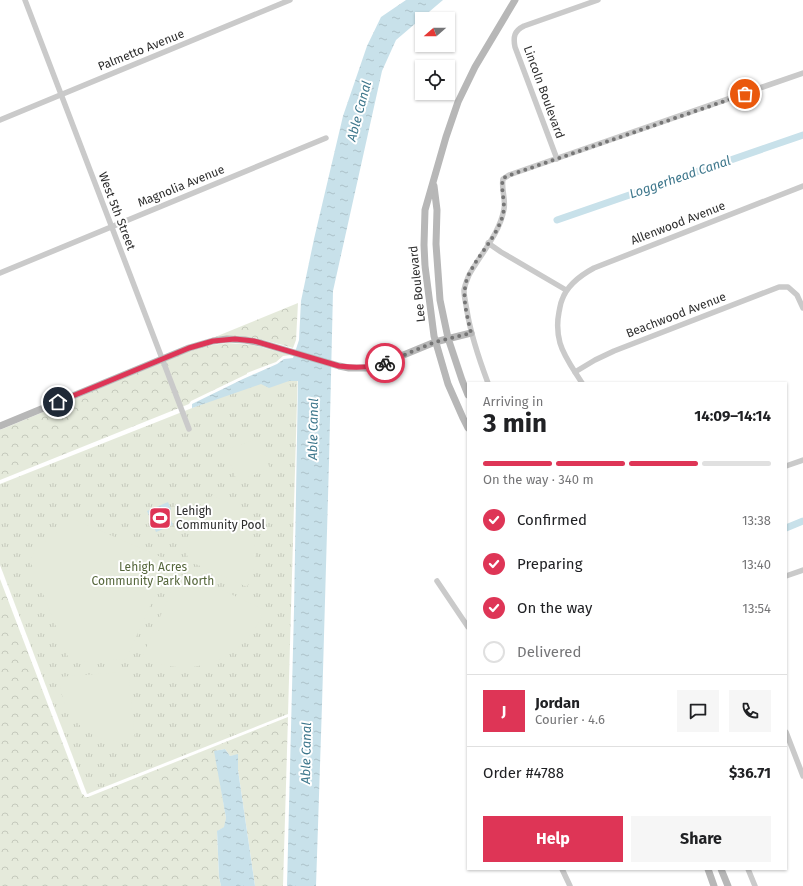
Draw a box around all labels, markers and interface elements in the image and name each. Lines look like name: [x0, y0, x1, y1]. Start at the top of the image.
north arrow: [415, 12, 455, 52]
map controls: [415, 12, 455, 100]
street label: Palmetto Avenue: [96, 26, 186, 74]
street label: Lincoln Boulevard: [521, 44, 567, 140]
button: locate: [415, 60, 455, 100]
pin: [728, 77, 762, 111]
water label: Able Canal: [344, 79, 374, 144]
icon: bag: [734, 83, 756, 105]
water label: Loggerhead Canal: [627, 153, 733, 201]
street label: Magnolia Avenue: [136, 162, 226, 210]
street label: West 5th Street: [96, 170, 139, 253]
street label: Allenwood Avenue: [629, 199, 727, 247]
street label: Lee Boulevard: [406, 245, 428, 323]
street label: Beachwood Avenue: [624, 290, 728, 340]
courier: [365, 343, 405, 383]
icon: bike: [374, 352, 396, 374]
pin: [41, 385, 75, 419]
icon: home: [47, 391, 69, 413]
text: Arriving in: [483, 394, 543, 409]
water label: Able Canal: [305, 398, 321, 461]
text: 14:09–14:14: [694, 407, 771, 425]
text: 3 min: [483, 408, 547, 439]
text: On the way · 340 m: [483, 472, 594, 487]
place label: Lehigh Community Pool: [176, 504, 265, 532]
sports icon: Lehigh Community Pool: [147, 505, 173, 531]
icon: check: [483, 509, 505, 531]
text: Confirmed: [517, 511, 587, 529]
text: 13:38: [742, 513, 771, 528]
icon: check: [483, 553, 505, 575]
text: Preparing: [517, 555, 582, 573]
text: 13:40: [742, 557, 771, 572]
park label: Lehigh Acres Community Park North: [92, 560, 214, 588]
icon: check: [483, 597, 505, 619]
text: On the way: [517, 599, 592, 617]
text: 13:54: [742, 601, 771, 616]
text: Delivered: [517, 643, 581, 661]
button: chat: [677, 690, 719, 732]
button: phone: [729, 690, 771, 732]
text: Jordan: [535, 694, 580, 712]
text: J: [502, 702, 506, 720]
text: Courier · 4.6: [535, 712, 605, 727]
water label: Able Canal: [298, 722, 314, 785]
text: Order #4788: [483, 764, 564, 782]
text: $36.71: [729, 764, 771, 782]
button: Help: [483, 816, 623, 862]
button: Share: [631, 816, 771, 862]

